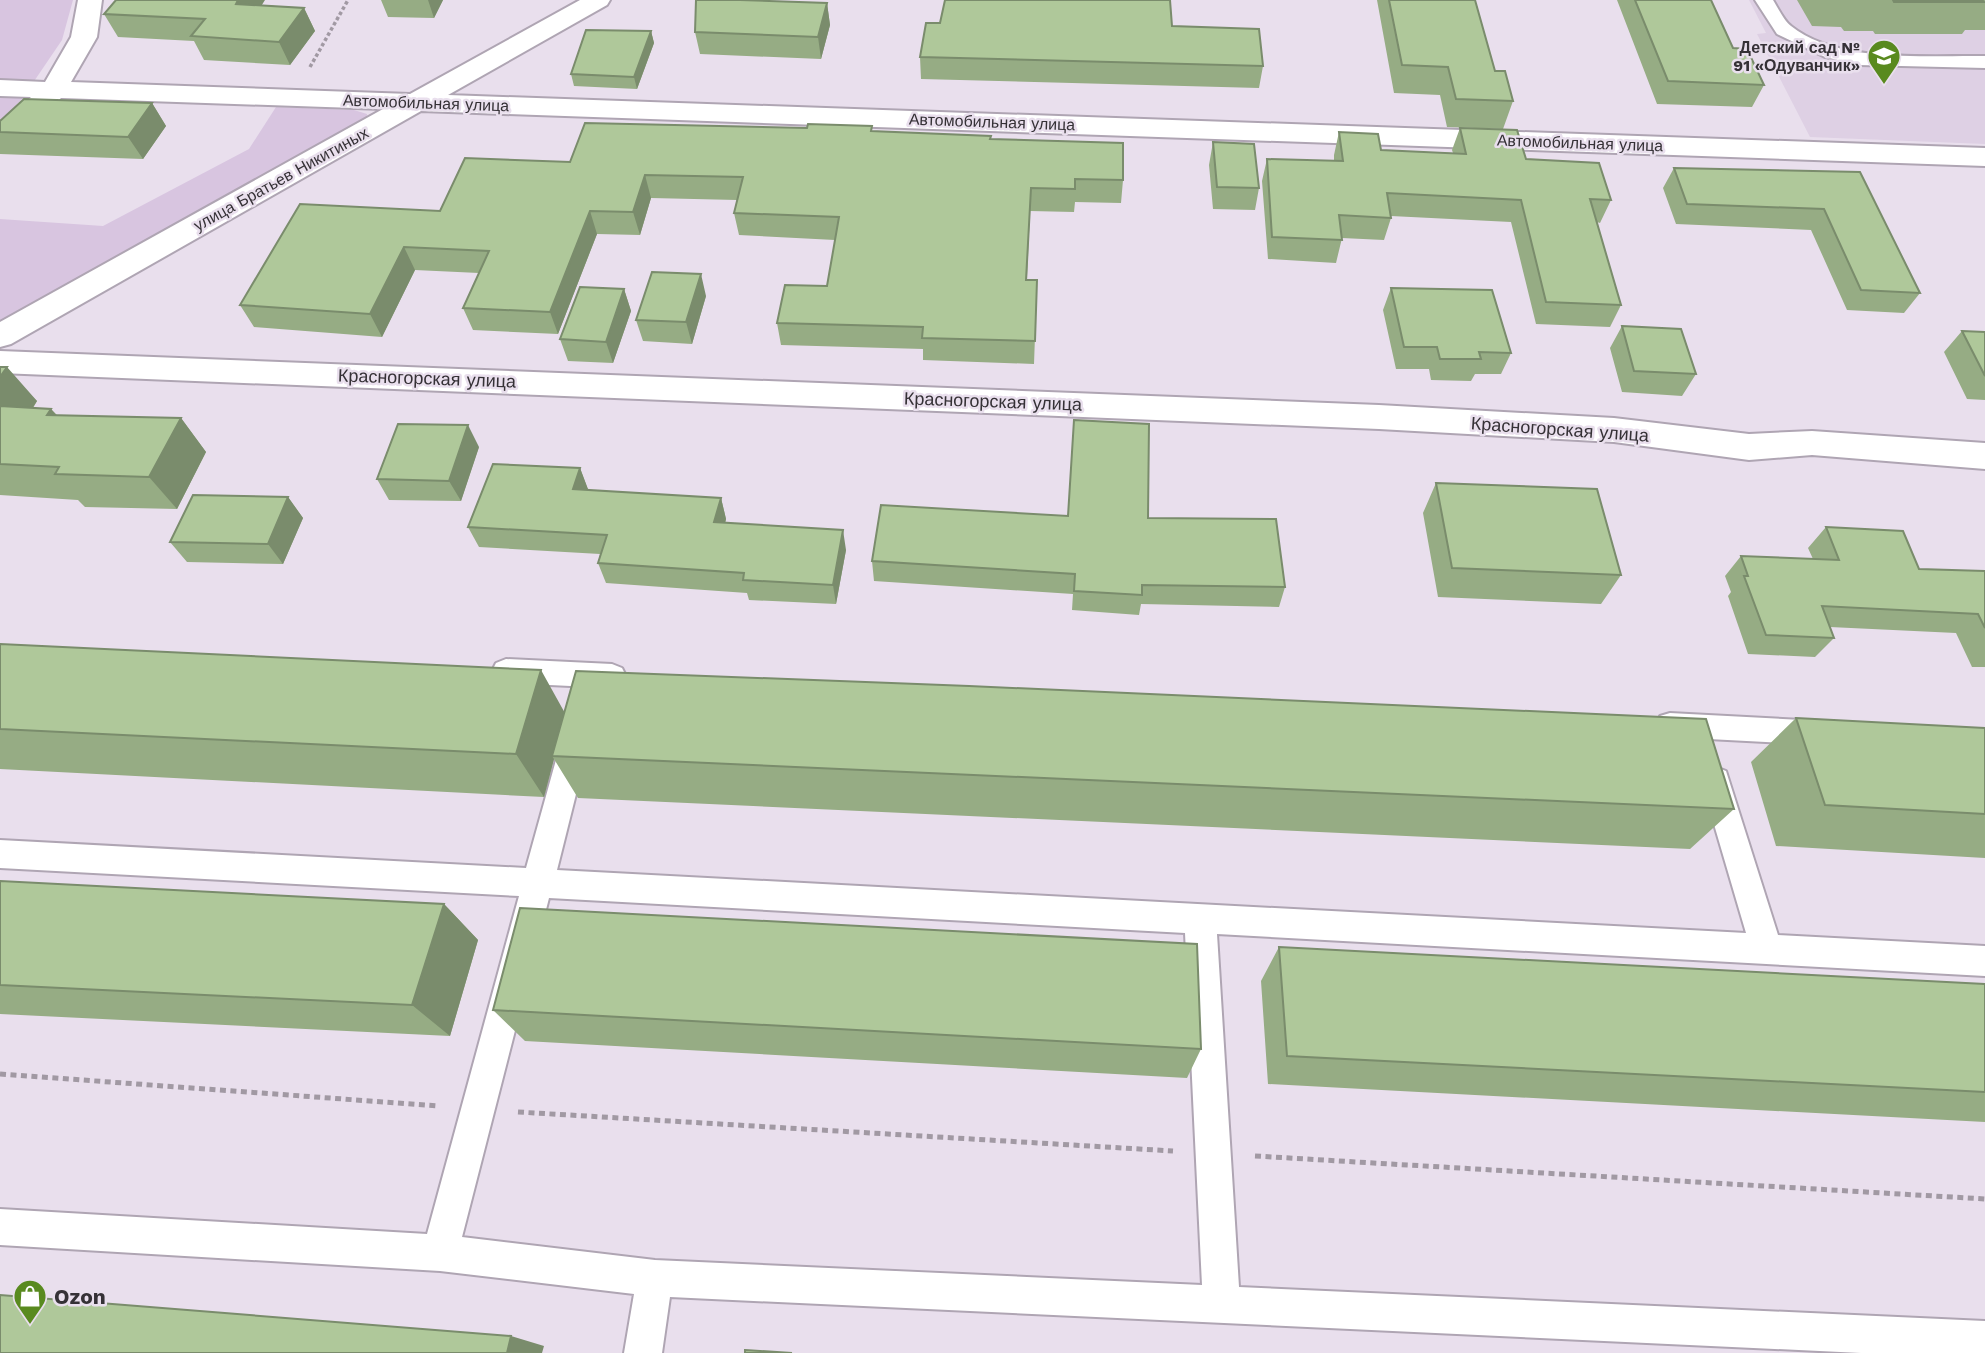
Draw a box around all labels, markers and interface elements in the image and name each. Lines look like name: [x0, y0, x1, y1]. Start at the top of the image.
school or university icon: Детский сад № 91 «Одуванчик»: [1865, 37, 1903, 86]
place label: Детский сад № 91 «Одуванчик»: [1733, 38, 1860, 75]
street label: Автомобильная улица: [343, 91, 510, 115]
street label: Автомобильная улица: [909, 110, 1076, 134]
street label: улица Братьев Никитиных: [190, 123, 372, 235]
street label: Автомобильная улица: [1497, 131, 1664, 155]
street label: Красногорская улица: [338, 364, 517, 392]
street label: Красногорская улица: [904, 387, 1083, 415]
street label: Красногорская улица: [1470, 412, 1651, 446]
shop icon: Ozon: [11, 1277, 49, 1326]
place label: Ozon: [54, 1284, 106, 1309]

